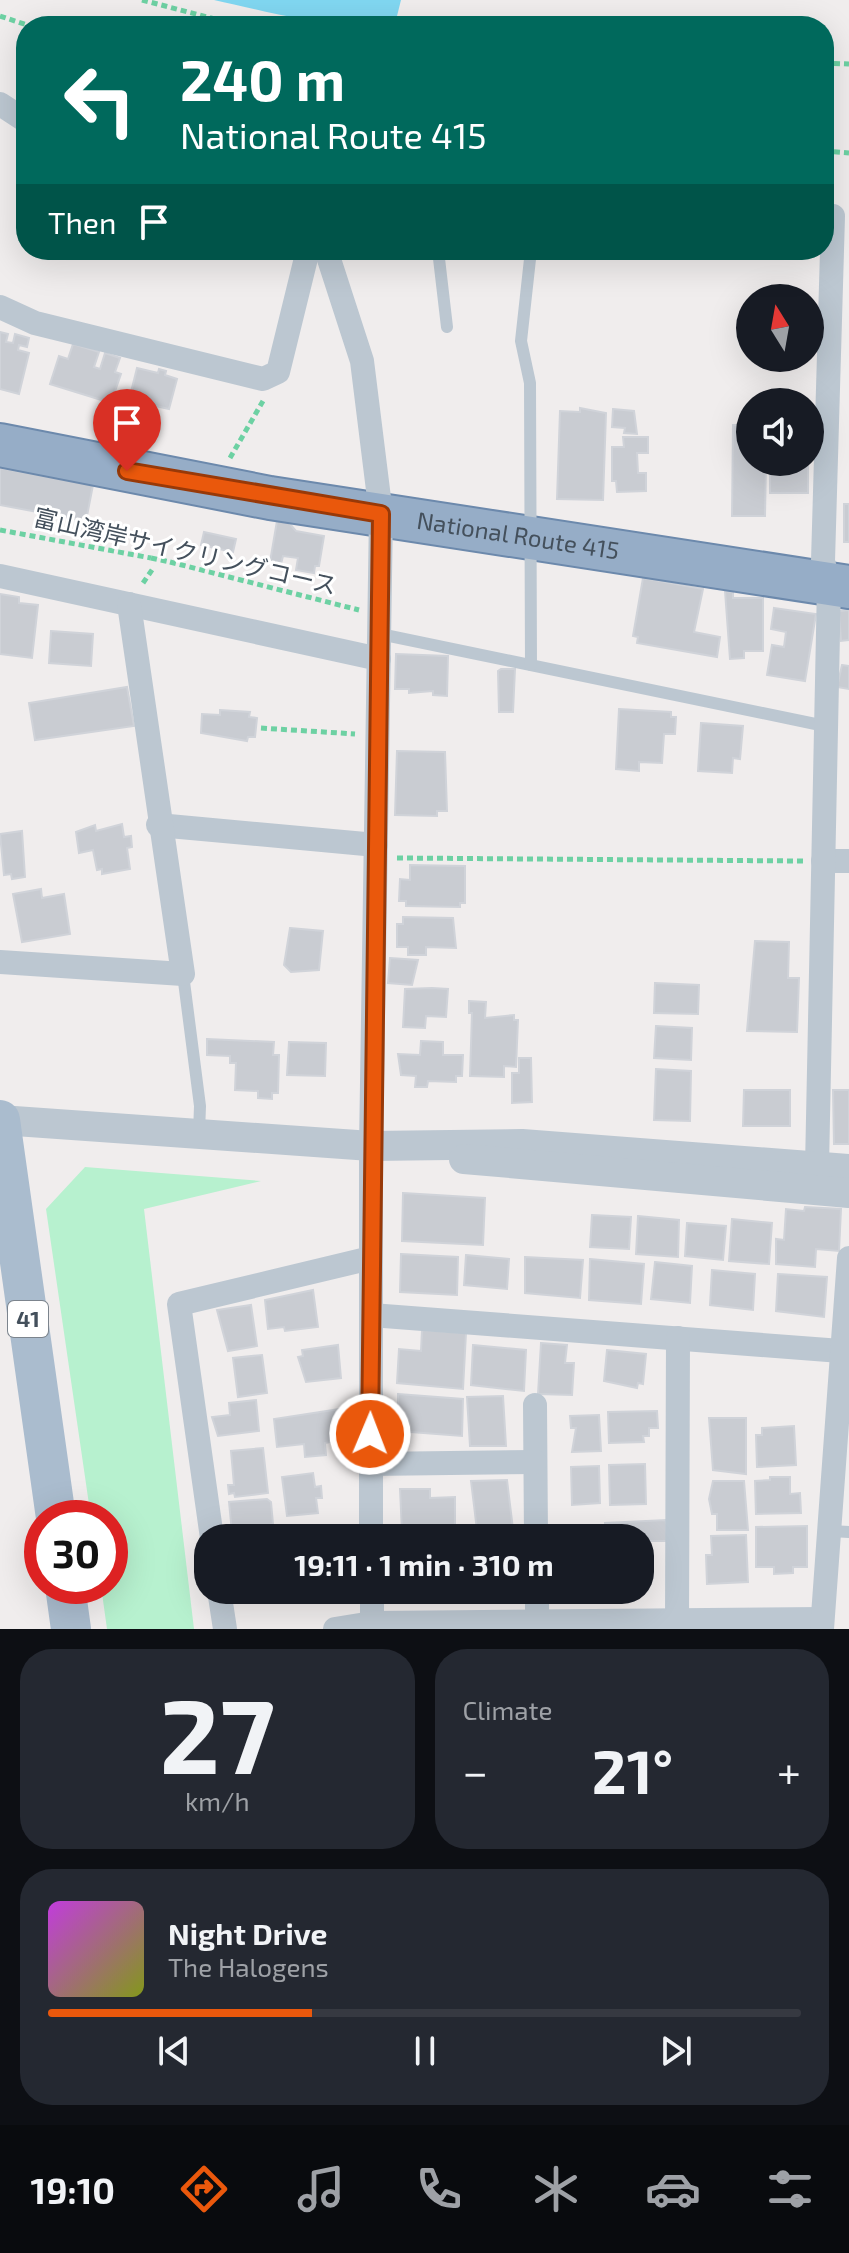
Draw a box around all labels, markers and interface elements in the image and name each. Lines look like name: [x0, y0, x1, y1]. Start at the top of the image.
text: 240 m: [180, 45, 345, 112]
icon: left: [48, 48, 152, 152]
text: National Route 415: [180, 113, 487, 156]
icon: arrive: [132, 200, 176, 244]
text: Then: [48, 204, 116, 240]
north arrow: [736, 284, 824, 372]
map controls: [736, 284, 824, 476]
button: sound: [736, 388, 824, 476]
pin: [93, 389, 161, 471]
icon: arrive: [105, 401, 149, 445]
street label: 富山湾岸サイクリングコース: [31, 502, 340, 600]
street label: National Route 415: [415, 505, 621, 564]
road number: 41: [8, 1301, 48, 1337]
position arrow: [328, 1392, 412, 1476]
speed limit sign: 30: [24, 1500, 128, 1604]
text: 19:11 · 1 min · 310 m: [294, 1546, 554, 1582]
text: 27: [160, 1670, 275, 1795]
text: Climate: [463, 1694, 552, 1725]
text: 21°: [592, 1734, 673, 1806]
text: −: [463, 1744, 488, 1797]
text: +: [777, 1744, 801, 1797]
text: km/h: [185, 1785, 250, 1816]
text: Night Drive: [168, 1915, 327, 1951]
text: The Halogens: [168, 1951, 329, 1982]
icon: previous: [152, 2029, 196, 2073]
icon: pause: [403, 2029, 447, 2073]
icon: next: [654, 2029, 698, 2073]
icon: directions: [176, 2161, 232, 2217]
icon: music: [293, 2161, 349, 2217]
icon: phone: [411, 2161, 467, 2217]
icon: climate: [528, 2161, 584, 2217]
icon: car: [645, 2161, 701, 2217]
icon: filters: [762, 2161, 818, 2217]
text: 19:10: [31, 2168, 115, 2211]

